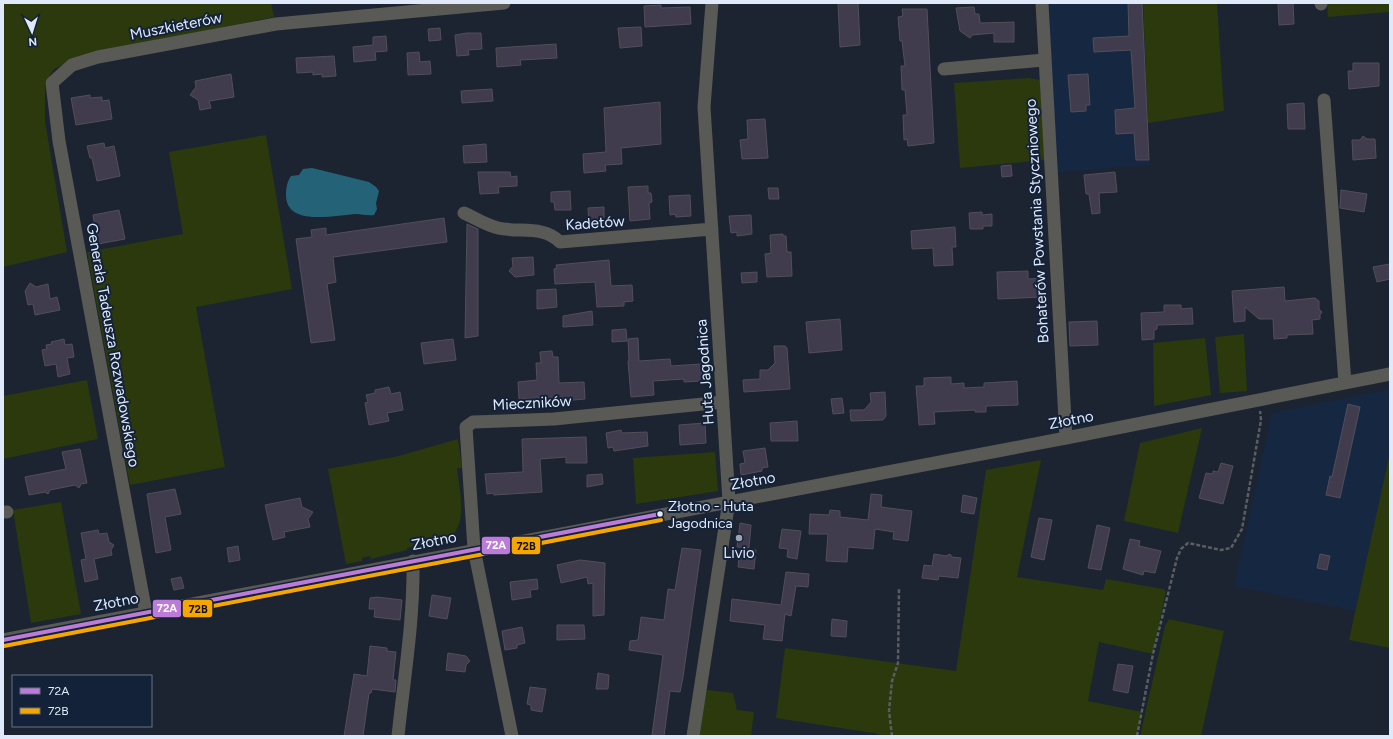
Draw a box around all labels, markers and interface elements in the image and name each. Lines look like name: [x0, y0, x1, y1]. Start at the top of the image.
street label: Muszkieterów: [128, 8, 224, 44]
north arrow: [12, 12, 52, 52]
text: N: [28, 35, 37, 48]
street label: Bohaterów Powstania Styczniowego: [1022, 98, 1052, 344]
street label: Kadetów: [565, 212, 626, 234]
street label: Generała Tadeusza Rozwadowskiego: [83, 221, 143, 469]
street label: Huta Jagodnica: [692, 319, 718, 425]
street label: Mieczników: [492, 392, 572, 414]
street label: Złotno: [1047, 407, 1095, 433]
street label: Złotno: [729, 468, 777, 494]
place label: Złotno - Huta Jagodnica: [668, 498, 754, 532]
marker: Złotno - Huta Jagodnica: [655, 509, 665, 519]
street label: Złotno: [410, 528, 458, 554]
marker: Livio: [734, 533, 744, 543]
line badge: 72A: [481, 536, 511, 555]
line badge: 72B: [511, 536, 541, 555]
text: 72A: [486, 539, 506, 552]
text: 72B: [516, 540, 536, 553]
place label: Livio: [723, 544, 755, 562]
street label: Złotno: [92, 589, 140, 615]
line badge: 72A: [152, 599, 182, 618]
line badge: 72B: [182, 599, 213, 618]
text: 72A: [157, 602, 177, 615]
text: 72B: [188, 603, 208, 616]
legend: [12, 675, 152, 727]
text: 72A: [48, 684, 69, 698]
text: 72B: [48, 704, 68, 718]

